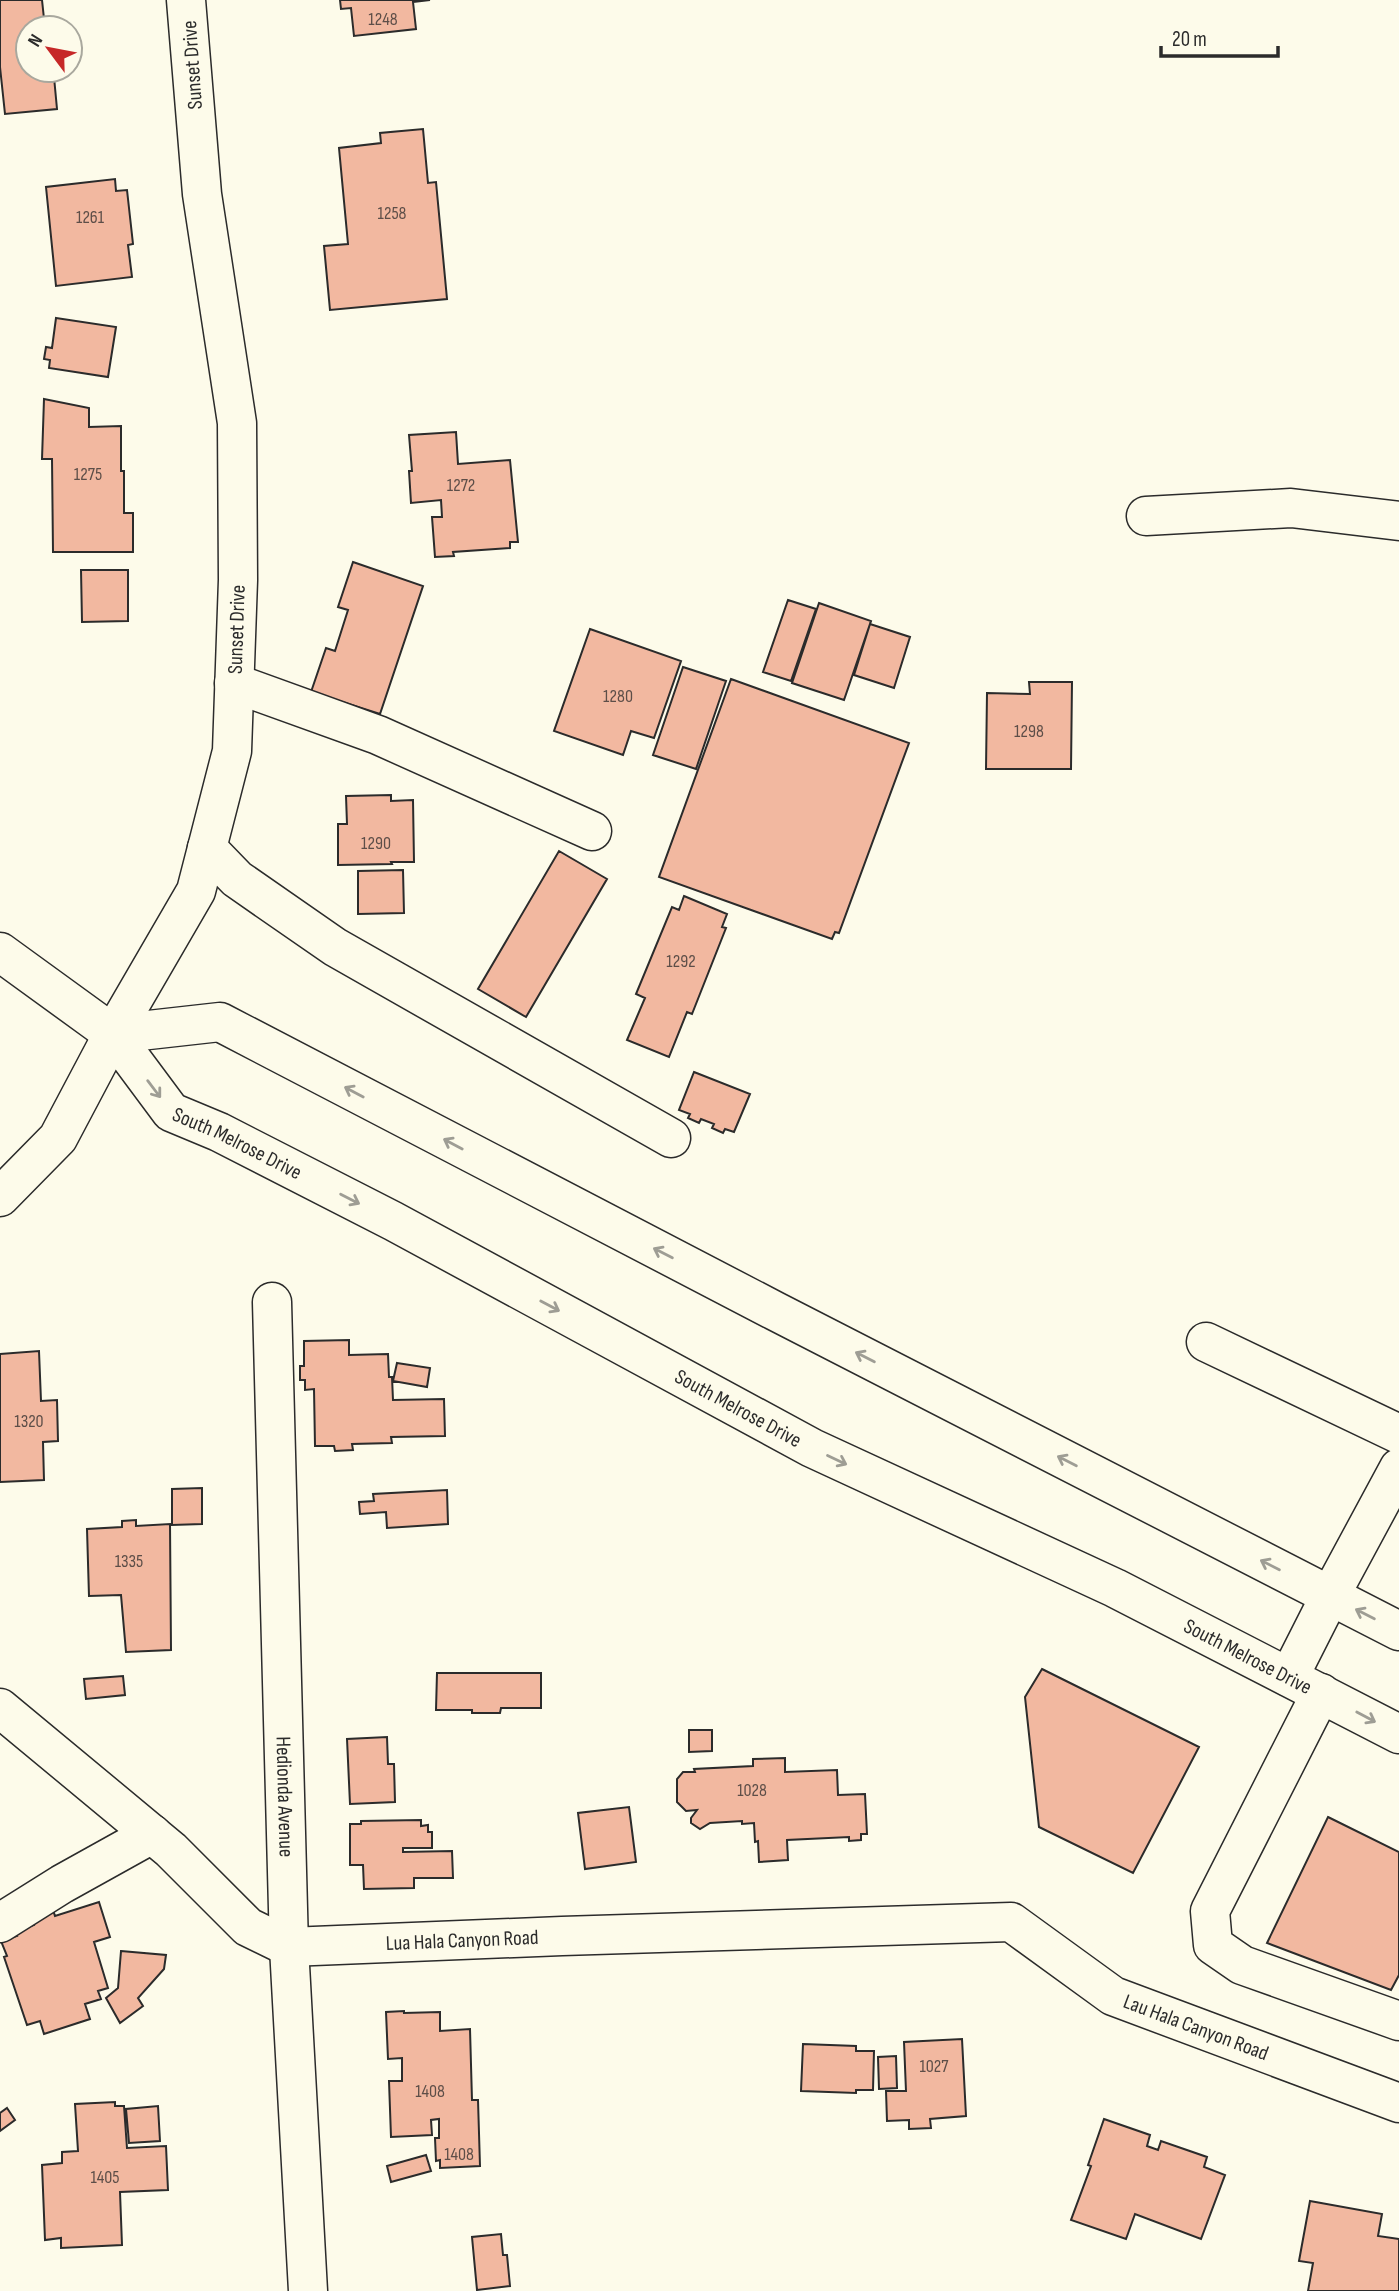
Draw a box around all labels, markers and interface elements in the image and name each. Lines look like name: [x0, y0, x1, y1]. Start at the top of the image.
house number: 1248: [368, 9, 398, 30]
north arrow: [14, 14, 84, 84]
scale bar: [1161, 14, 1278, 58]
street label: Sunset Drive: [177, 20, 208, 110]
text: 20 m: [1172, 27, 1207, 52]
text: N: [23, 30, 48, 51]
house number: 1258: [377, 203, 407, 224]
house number: 1261: [76, 207, 105, 228]
house number: 1275: [74, 464, 102, 485]
house number: 1272: [447, 475, 475, 496]
street label: Sunset Drive: [223, 584, 251, 674]
house number: 1280: [603, 686, 633, 707]
house number: 1298: [1014, 721, 1044, 742]
house number: 1290: [361, 833, 391, 854]
house number: 1292: [666, 951, 696, 972]
one-way arrow: [147, 1079, 161, 1098]
one-way arrow: [344, 1085, 365, 1098]
street label: South Melrose Drive: [169, 1102, 306, 1185]
one-way arrow: [444, 1137, 464, 1151]
one-way arrow: [339, 1193, 360, 1206]
one-way arrow: [653, 1246, 674, 1259]
one-way arrow: [540, 1299, 560, 1313]
one-way arrow: [855, 1350, 876, 1364]
street label: South Melrose Drive: [670, 1364, 806, 1453]
house number: 1320: [14, 1411, 44, 1432]
one-way arrow: [826, 1454, 848, 1467]
one-way arrow: [1057, 1454, 1078, 1468]
house number: 1335: [115, 1551, 143, 1572]
one-way arrow: [1260, 1558, 1281, 1572]
one-way arrow: [1355, 1606, 1376, 1620]
street label: South Melrose Drive: [1179, 1614, 1316, 1700]
one-way arrow: [1355, 1711, 1376, 1724]
street label: Hedionda Avenue: [270, 1736, 299, 1858]
house number: 1028: [737, 1780, 767, 1801]
street label: Lua Hala Canyon Road: [385, 1925, 539, 1956]
street label: Lau Hala Canyon Road: [1120, 1989, 1272, 2066]
house number: 1027: [920, 2056, 949, 2077]
house number: 1408: [415, 2081, 445, 2102]
house number: 1408: [444, 2144, 474, 2165]
house number: 1405: [90, 2167, 120, 2188]

